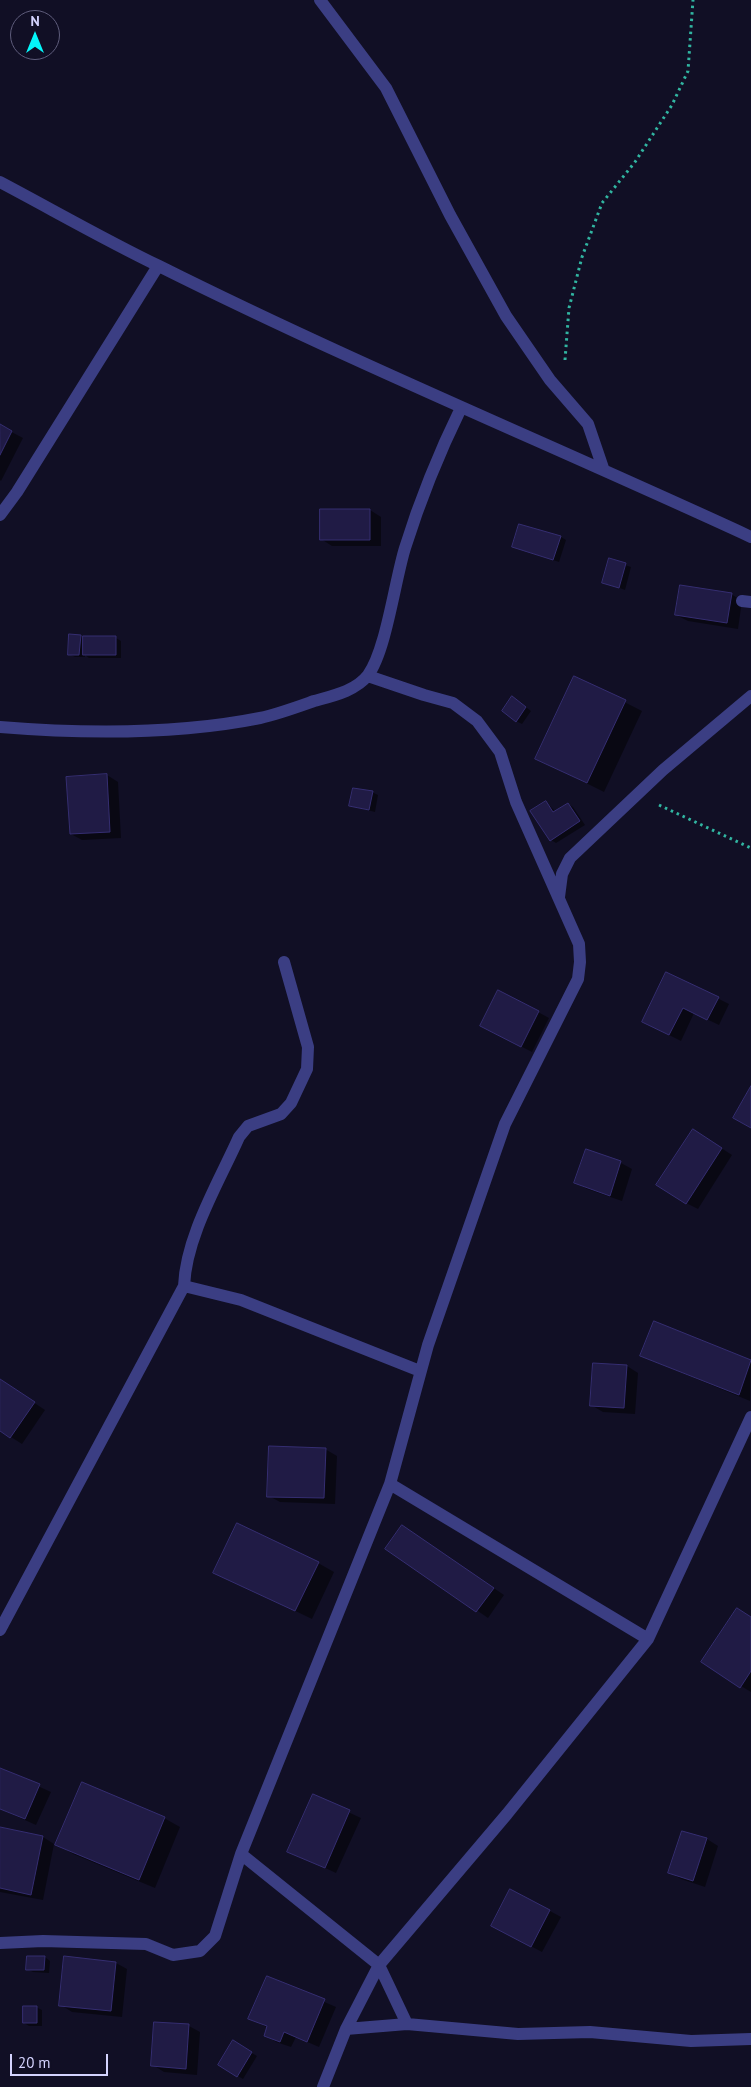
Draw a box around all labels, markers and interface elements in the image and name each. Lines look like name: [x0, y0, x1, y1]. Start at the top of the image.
north arrow: [10, 10, 60, 60]
text: N: [30, 12, 40, 30]
scale bar: [12, 2044, 110, 2076]
text: 20 m: [18, 2053, 51, 2072]

